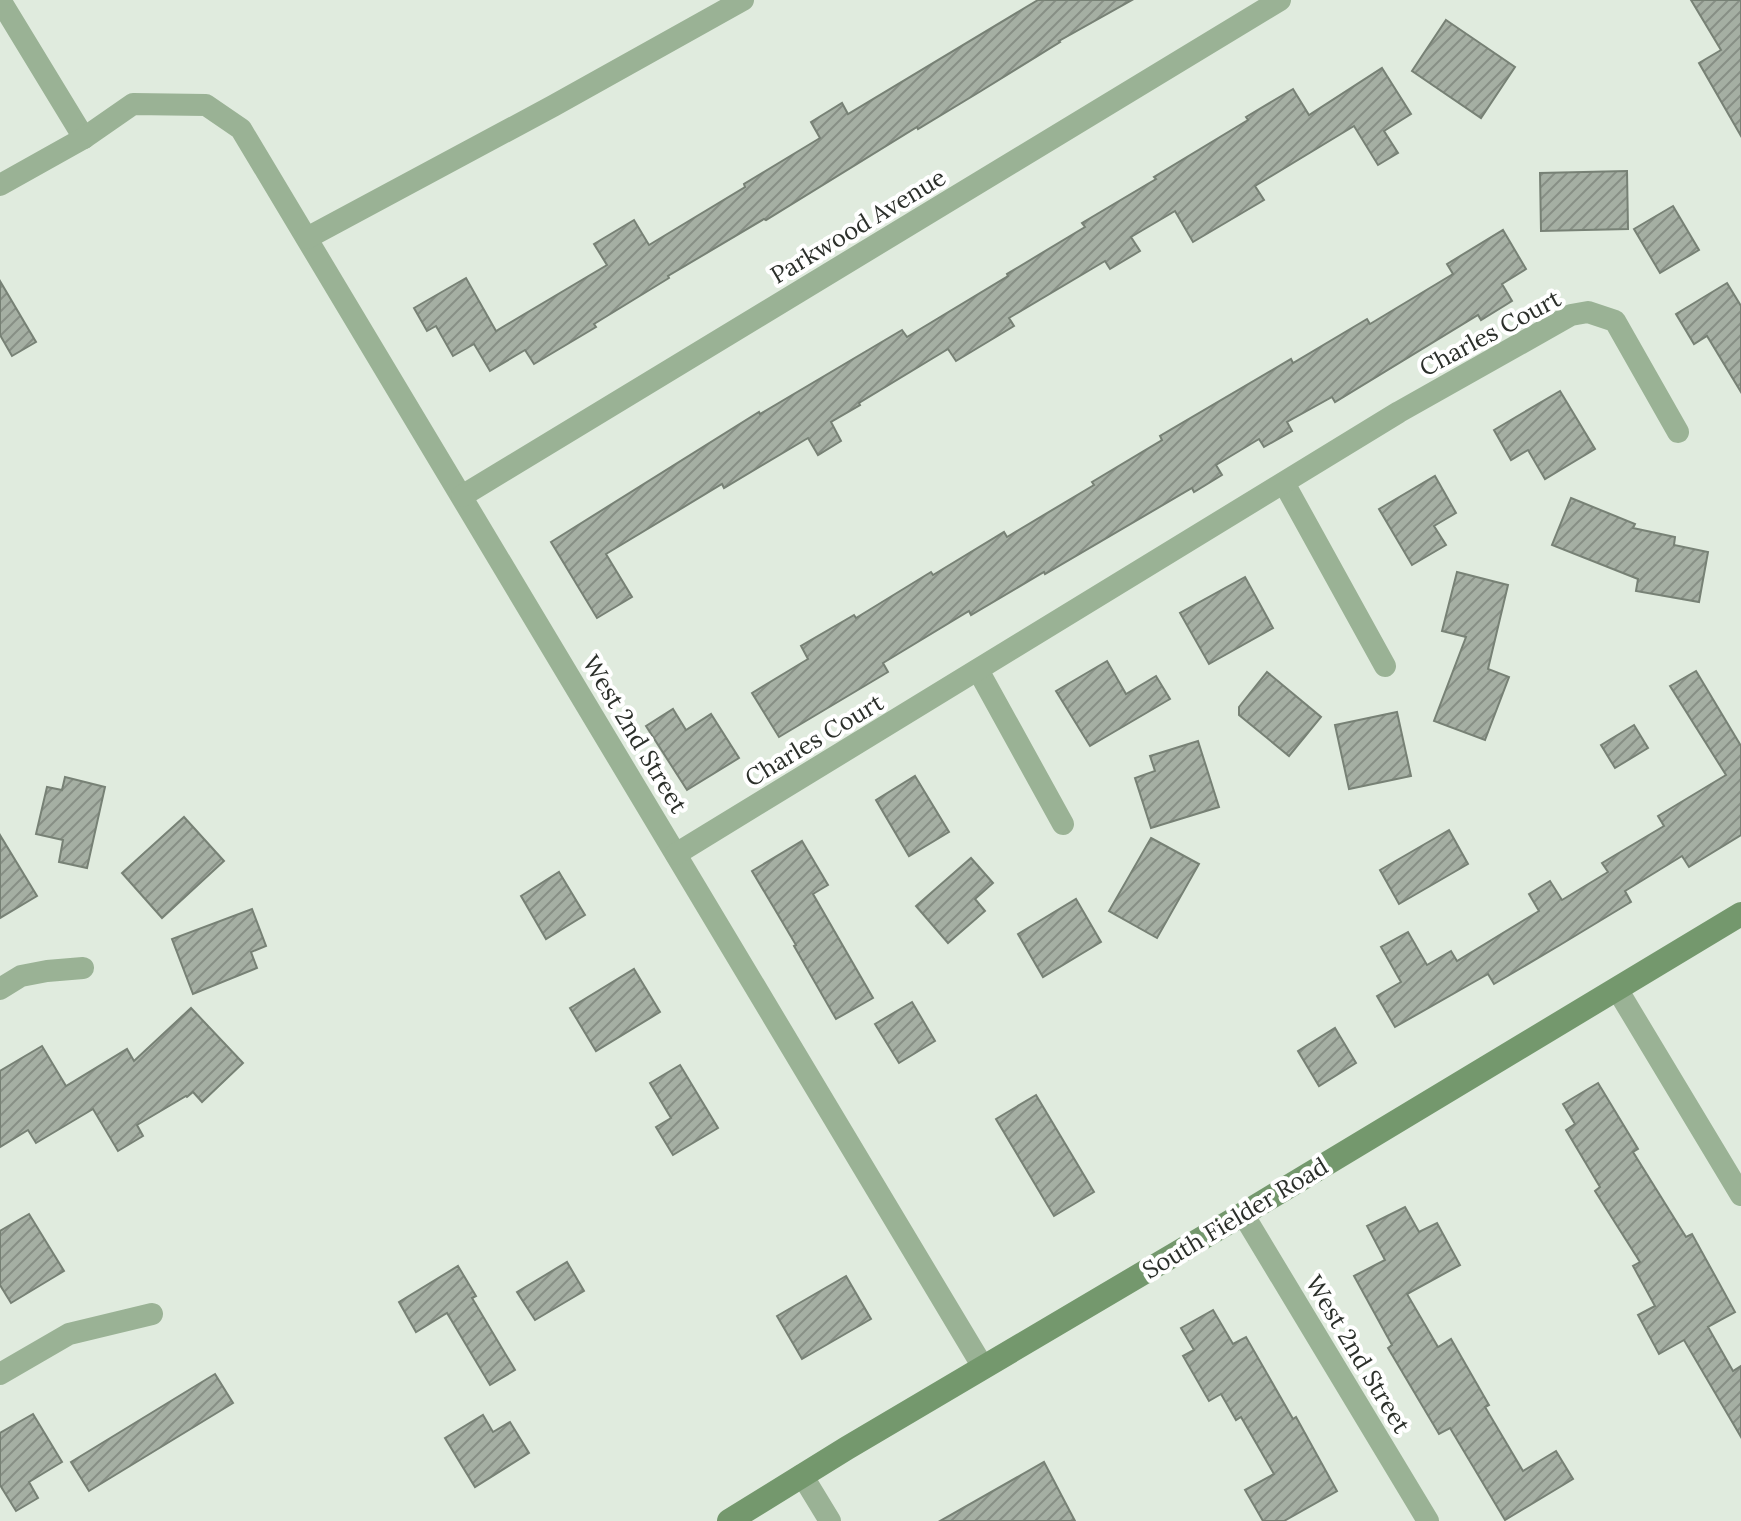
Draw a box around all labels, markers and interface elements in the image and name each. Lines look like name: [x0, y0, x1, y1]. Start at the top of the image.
street label: Parkwood Avenue: [765, 161, 951, 291]
street label: Charles Court: [1414, 282, 1567, 383]
street label: West 2nd Street: [576, 649, 695, 819]
street label: Charles Court: [739, 686, 889, 793]
street label: South Fielder Road: [1137, 1150, 1333, 1286]
street label: West 2nd Street: [1299, 1269, 1418, 1439]

